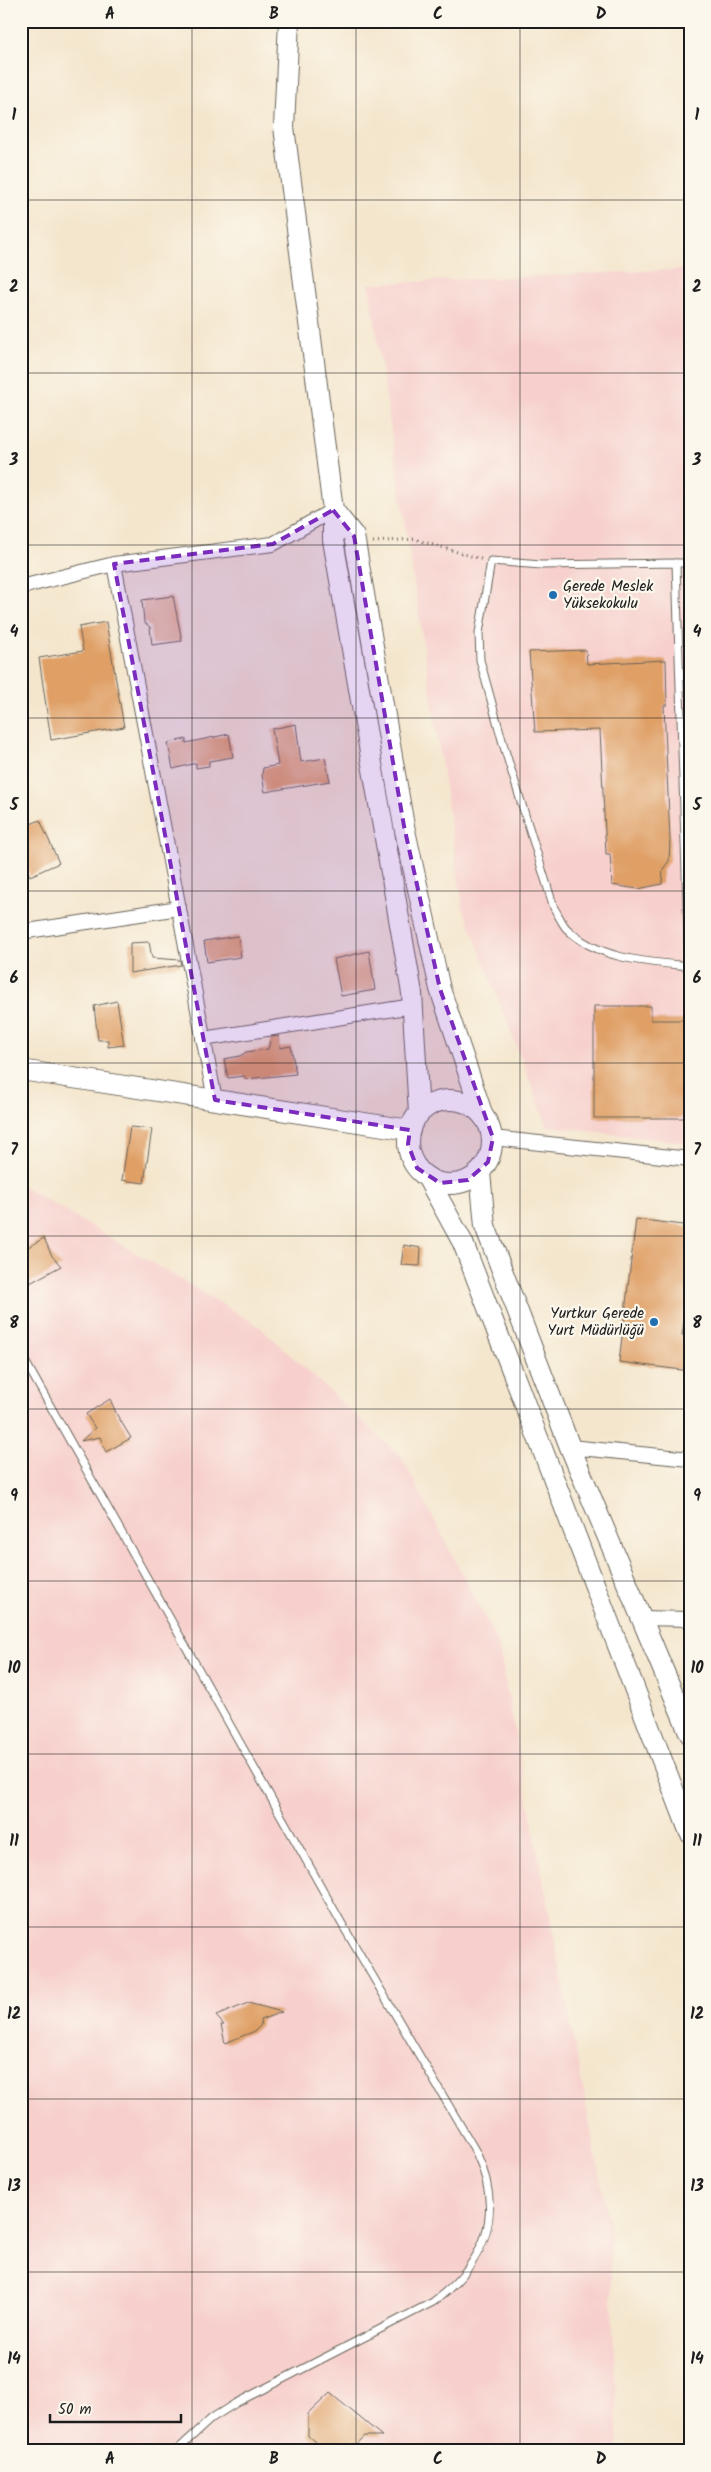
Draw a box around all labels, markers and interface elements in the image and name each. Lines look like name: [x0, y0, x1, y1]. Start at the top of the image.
text: A: [105, 2, 115, 27]
text: B: [269, 2, 279, 27]
text: C: [433, 2, 443, 27]
text: D: [596, 2, 607, 27]
text: 1: [12, 103, 17, 128]
text: 1: [695, 103, 700, 128]
text: 2: [9, 275, 19, 300]
text: 2: [692, 275, 702, 300]
text: 3: [9, 448, 19, 473]
text: 3: [692, 448, 702, 473]
place label: Gerede Meslek Yüksekokulu: [563, 575, 654, 616]
marker: Gerede Meslek Yüksekokulu: [547, 589, 559, 601]
text: 4: [10, 620, 19, 645]
text: 4: [693, 620, 702, 645]
text: 5: [9, 793, 20, 818]
text: 5: [692, 793, 703, 818]
text: 6: [10, 966, 19, 991]
text: 6: [693, 966, 702, 991]
text: 7: [10, 1138, 18, 1163]
text: 7: [693, 1138, 701, 1163]
place label: Yurtkur Gerede Yurt Müdürlüğü: [548, 1302, 644, 1343]
text: 8: [9, 1311, 19, 1336]
text: 8: [692, 1311, 702, 1336]
marker: Yurtkur Gerede Yurt Müdürlüğü: [648, 1316, 660, 1328]
text: 9: [10, 1484, 18, 1509]
text: 9: [693, 1484, 701, 1509]
text: 10: [7, 1656, 21, 1681]
text: 10: [690, 1656, 704, 1681]
text: 11: [9, 1829, 19, 1854]
text: 11: [692, 1829, 702, 1854]
text: 12: [7, 2002, 21, 2027]
text: 12: [690, 2002, 704, 2027]
text: 13: [7, 2174, 21, 2199]
text: 13: [690, 2174, 704, 2199]
text: 14: [7, 2347, 21, 2372]
text: 14: [690, 2347, 704, 2372]
scale bar: [50, 2392, 181, 2424]
text: 50 m: [58, 2398, 92, 2422]
text: A: [105, 2447, 115, 2472]
text: B: [269, 2447, 279, 2472]
text: C: [433, 2447, 443, 2472]
text: D: [596, 2447, 607, 2472]

